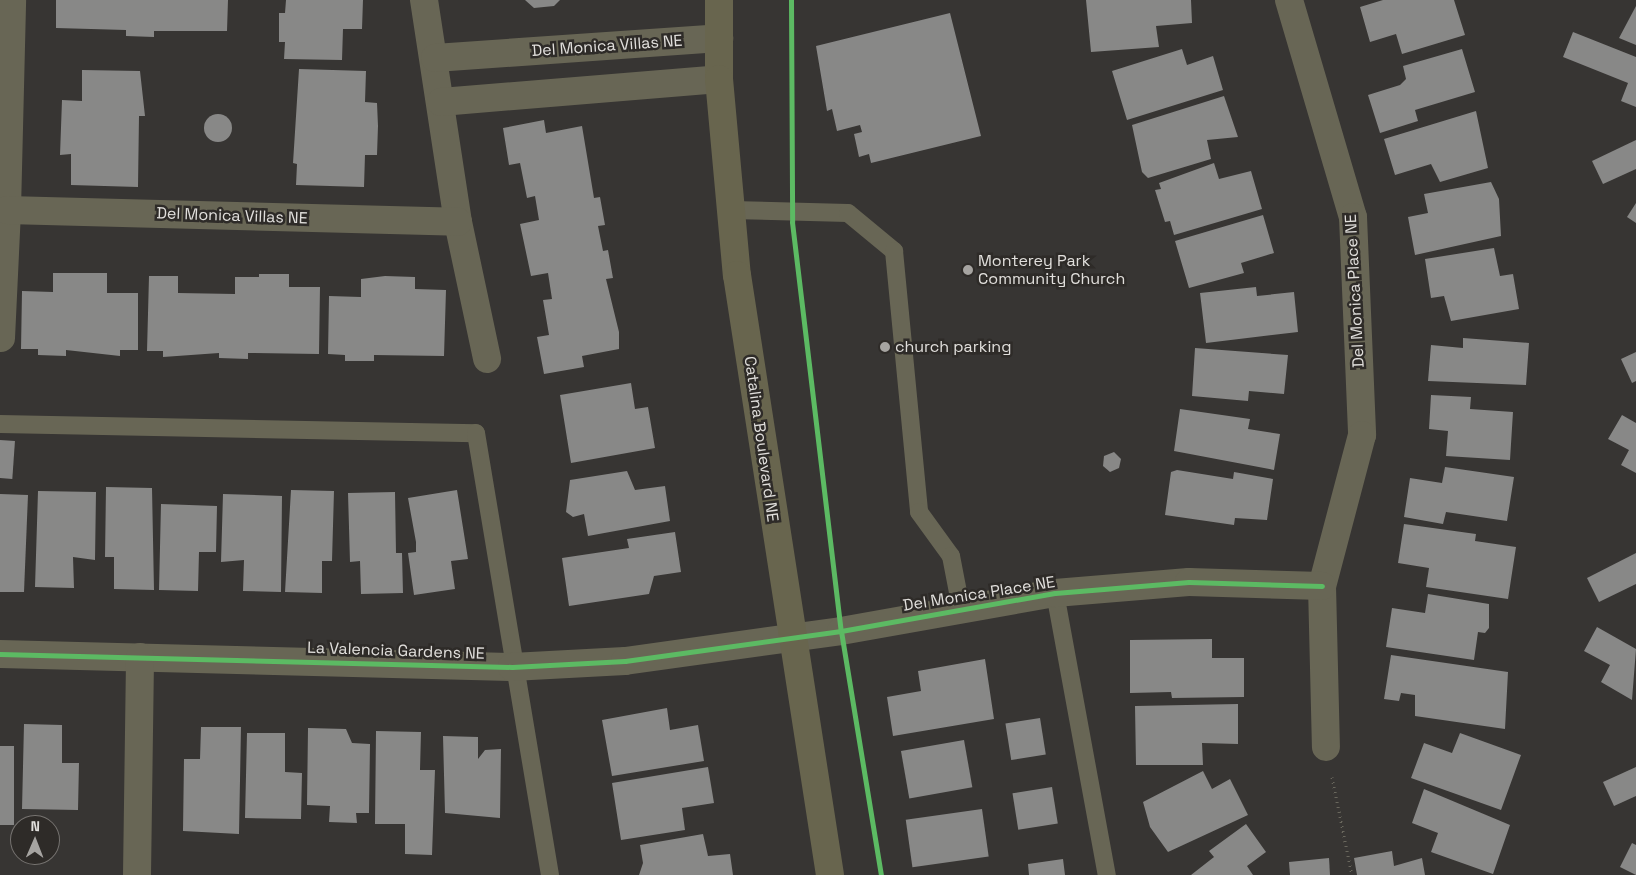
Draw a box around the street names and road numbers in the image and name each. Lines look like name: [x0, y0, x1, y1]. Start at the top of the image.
street label: Del Monica Villas NE: [531, 31, 683, 61]
street label: Del Monica Villas NE: [156, 204, 308, 228]
street label: Del Monica Place NE: [1341, 214, 1369, 368]
street label: Catalina Boulevard NE: [740, 355, 782, 523]
street label: Del Monica Place NE: [902, 572, 1056, 616]
street label: La Valencia Gardens NE: [307, 638, 485, 664]

